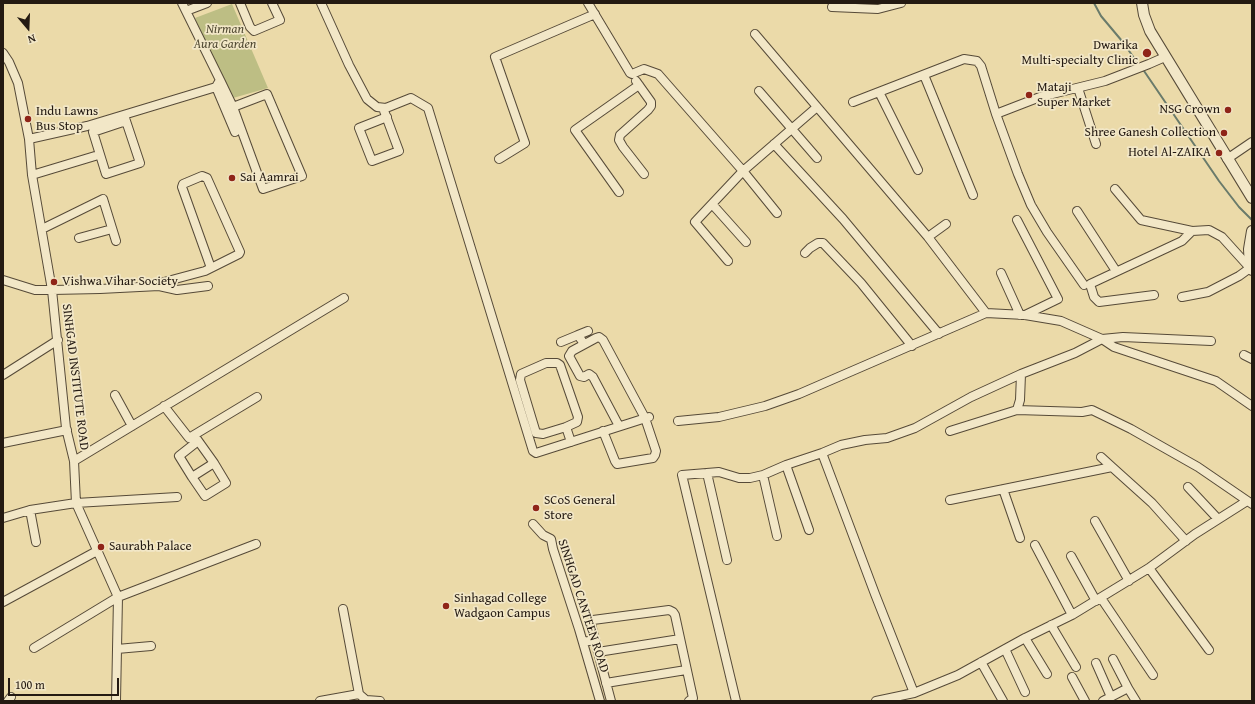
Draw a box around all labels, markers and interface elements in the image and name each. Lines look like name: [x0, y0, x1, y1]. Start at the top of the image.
north arrow: [8, 8, 48, 48]
park label: Nirman Aura Garden: [194, 22, 256, 53]
text: N: [26, 31, 38, 48]
place label: Dwarika Multi-specialty Clinic: [1021, 38, 1138, 69]
marker: Dwarika Multi-specialty Clinic: [1141, 47, 1153, 59]
place label: Mataji Super Market: [1037, 80, 1111, 111]
marker: Mataji Super Market: [1024, 90, 1034, 100]
place label: NSG Crown: [1159, 102, 1220, 118]
place label: Indu Lawns Bus Stop: [36, 104, 98, 135]
marker: NSG Crown: [1223, 105, 1233, 115]
marker: Indu Lawns Bus Stop: [23, 114, 33, 124]
place label: Shree Ganesh Collection: [1085, 125, 1216, 141]
marker: Shree Ganesh Collection: [1219, 128, 1229, 138]
place label: Hotel Al-ZAIKA: [1128, 145, 1211, 161]
marker: Hotel Al-ZAIKA: [1214, 148, 1224, 158]
place label: Sai Aamrai: [240, 170, 299, 186]
marker: Sai Aamrai: [227, 173, 237, 183]
place label: Vishwa Vihar Society: [62, 274, 178, 290]
marker: Vishwa Vihar Society: [49, 277, 59, 287]
street label: SINHGAD INSTITUTE ROAD: [58, 303, 92, 451]
place label: SCoS General Store: [544, 493, 615, 524]
marker: SCoS General Store: [531, 503, 541, 513]
street label: SINHGAD CANTEEN ROAD: [554, 537, 612, 675]
place label: Saurabh Palace: [109, 539, 192, 555]
marker: Saurabh Palace: [96, 542, 106, 552]
place label: Sinhagad College Wadgaon Campus: [454, 591, 550, 622]
marker: Sinhagad College Wadgaon Campus: [441, 601, 451, 611]
scale bar: [10, 670, 121, 696]
text: 100 m: [15, 676, 45, 693]

